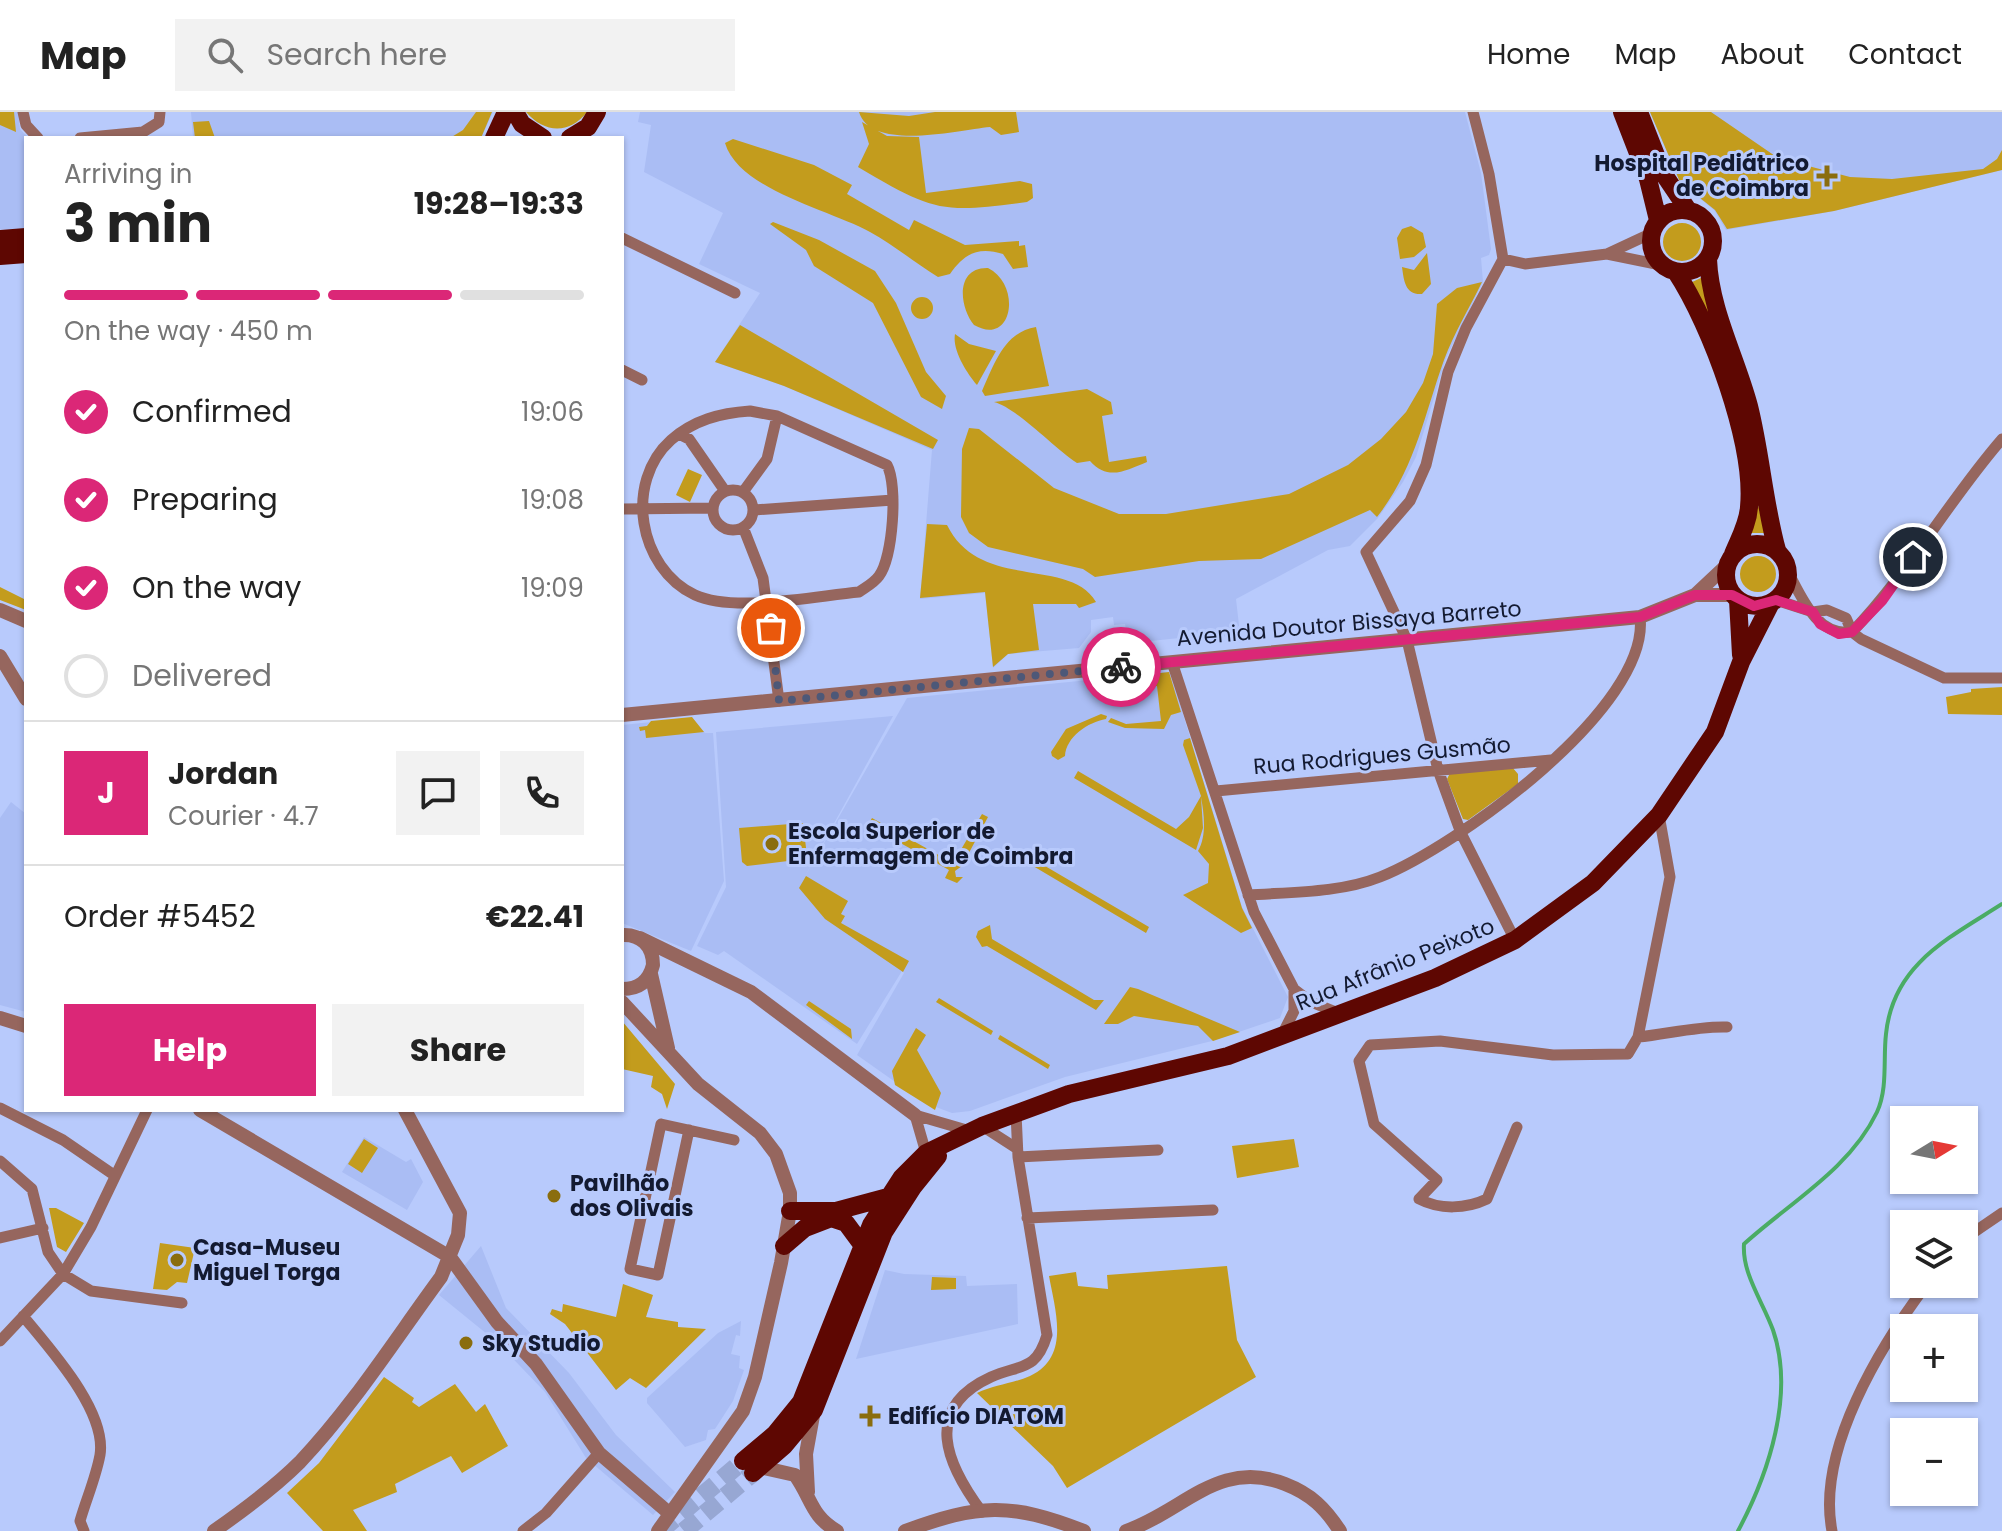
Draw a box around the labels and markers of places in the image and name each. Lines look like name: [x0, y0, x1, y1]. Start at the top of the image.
place label: Hospital Pediátrico de Coimbra: [1594, 148, 1809, 204]
marker: Hospital Pediátrico de Coimbra: [1816, 165, 1838, 187]
pin: [1879, 523, 1947, 591]
pin: [737, 594, 805, 662]
place label: Escola Superior de Enfermagem de Coimbra: [788, 816, 1073, 872]
marker: Escola Superior de Enfermagem de Coimbra: [763, 835, 781, 853]
place label: Pavilhão dos Olivais: [570, 1168, 694, 1224]
marker: Pavilhão dos Olivais: [545, 1187, 563, 1205]
place label: Casa-Museu Miguel Torga: [193, 1232, 340, 1288]
marker: Casa-Museu Miguel Torga: [168, 1251, 186, 1269]
place label: Sky Studio: [482, 1328, 600, 1359]
marker: Sky Studio: [457, 1334, 475, 1352]
place label: Edifício DIATOM: [888, 1401, 1064, 1432]
marker: Edifício DIATOM: [859, 1405, 881, 1427]

